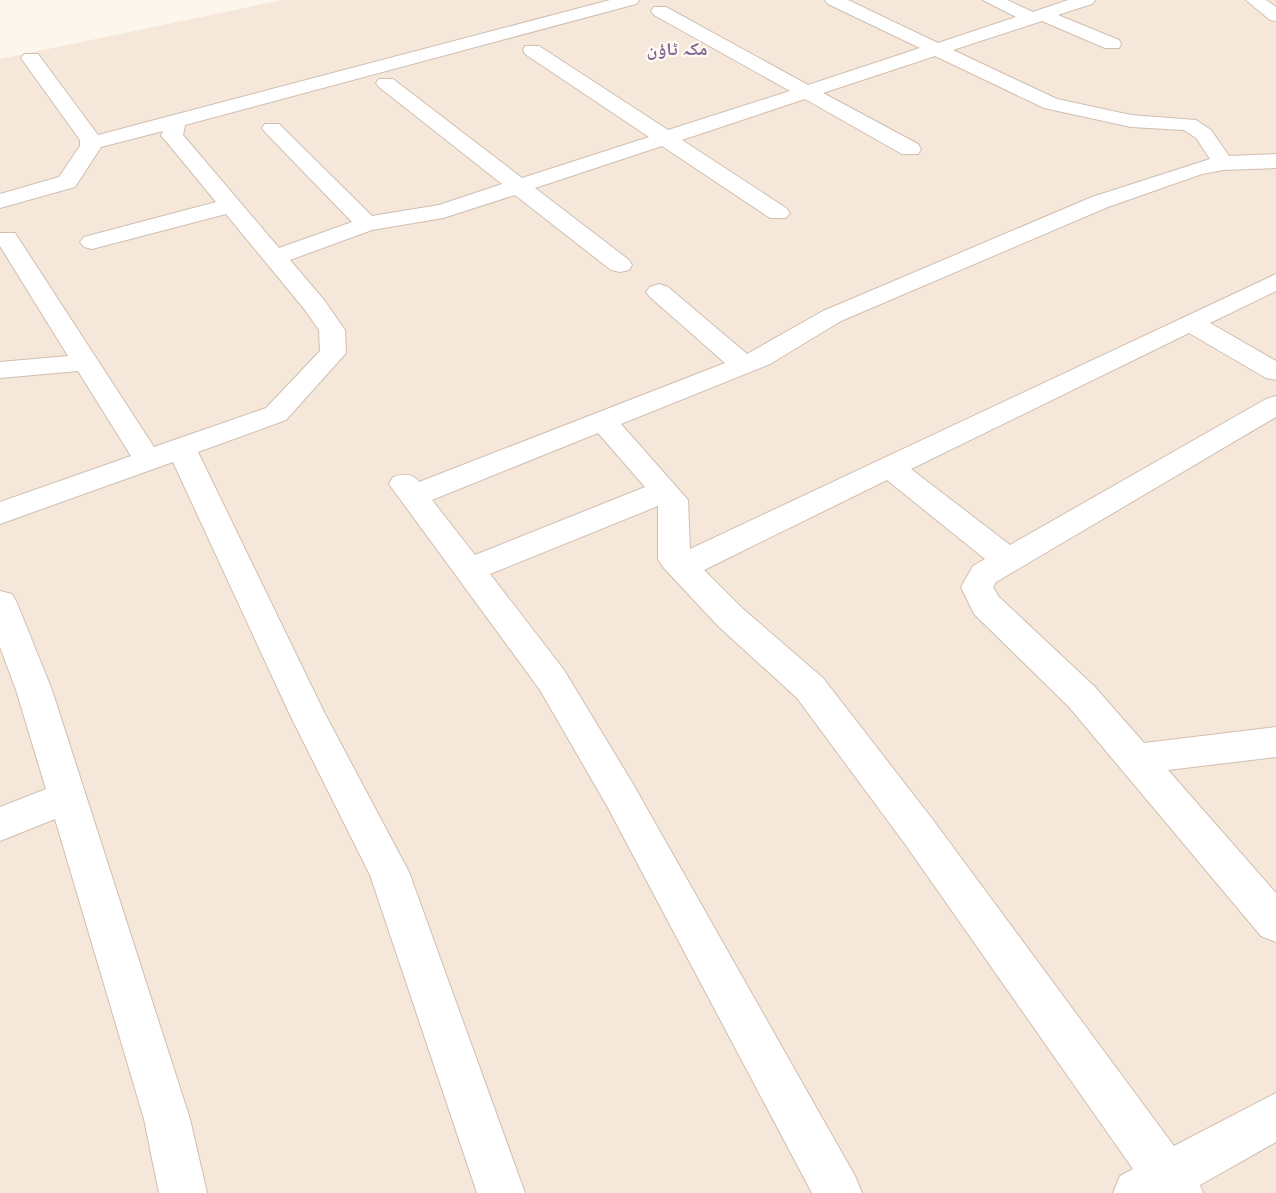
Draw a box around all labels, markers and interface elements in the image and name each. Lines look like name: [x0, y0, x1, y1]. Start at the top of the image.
district label: مکہ ٹاؤن: [647, 39, 707, 62]

